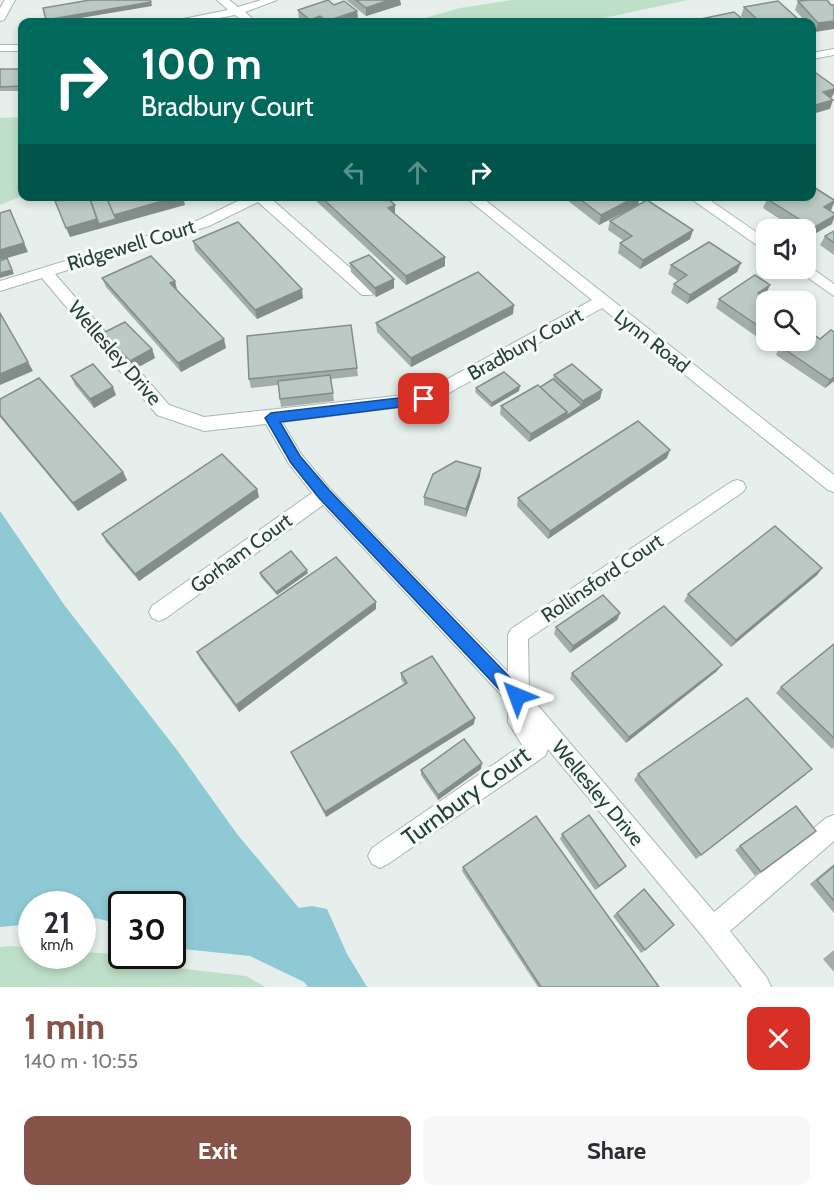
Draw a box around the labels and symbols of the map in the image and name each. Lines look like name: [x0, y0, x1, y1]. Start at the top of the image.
street label: Ridgewell Court: [64, 214, 198, 276]
street label: Wellesley Drive: [63, 296, 167, 410]
street label: Bradbury Court: [463, 302, 587, 385]
street label: Lynn Road: [610, 304, 694, 378]
pin: [398, 373, 449, 424]
street label: Gorham Court: [186, 508, 297, 598]
street label: Rollinsford Court: [537, 528, 668, 628]
position arrow: [485, 664, 549, 728]
street label: Wellesley Drive: [547, 735, 649, 851]
street label: Turnbury Court: [396, 740, 536, 852]
speed limit sign: 30: [108, 891, 186, 969]

